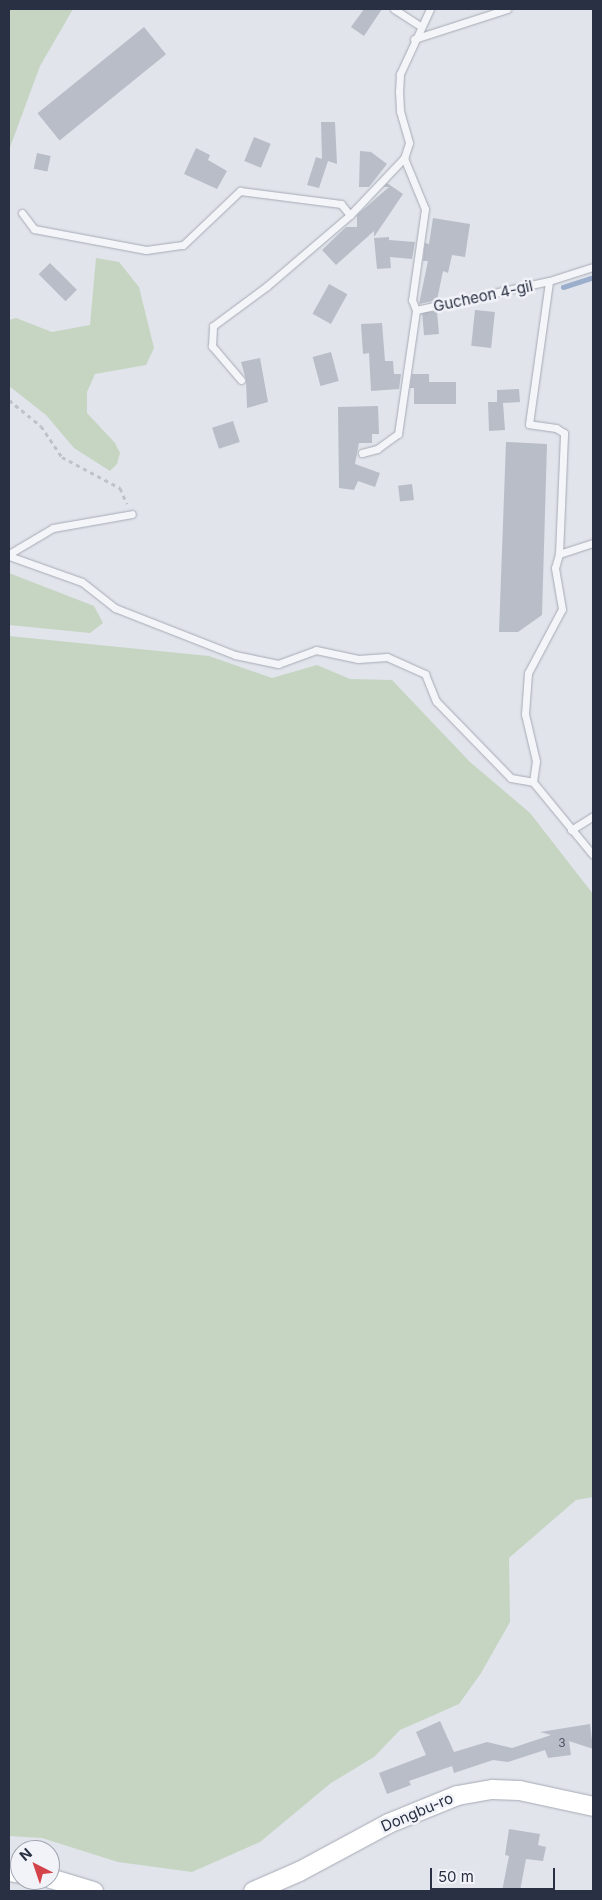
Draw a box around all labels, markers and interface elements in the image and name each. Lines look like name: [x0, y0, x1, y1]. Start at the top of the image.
street label: Gucheon 4-gil: [432, 277, 534, 315]
house number: 3: [558, 1736, 566, 1750]
street label: Dongbu-ro: [378, 1789, 456, 1835]
north arrow: [10, 1840, 60, 1890]
text: N: [16, 1844, 35, 1864]
scale bar: [432, 1858, 557, 1890]
text: 50 m: [438, 1867, 474, 1886]

